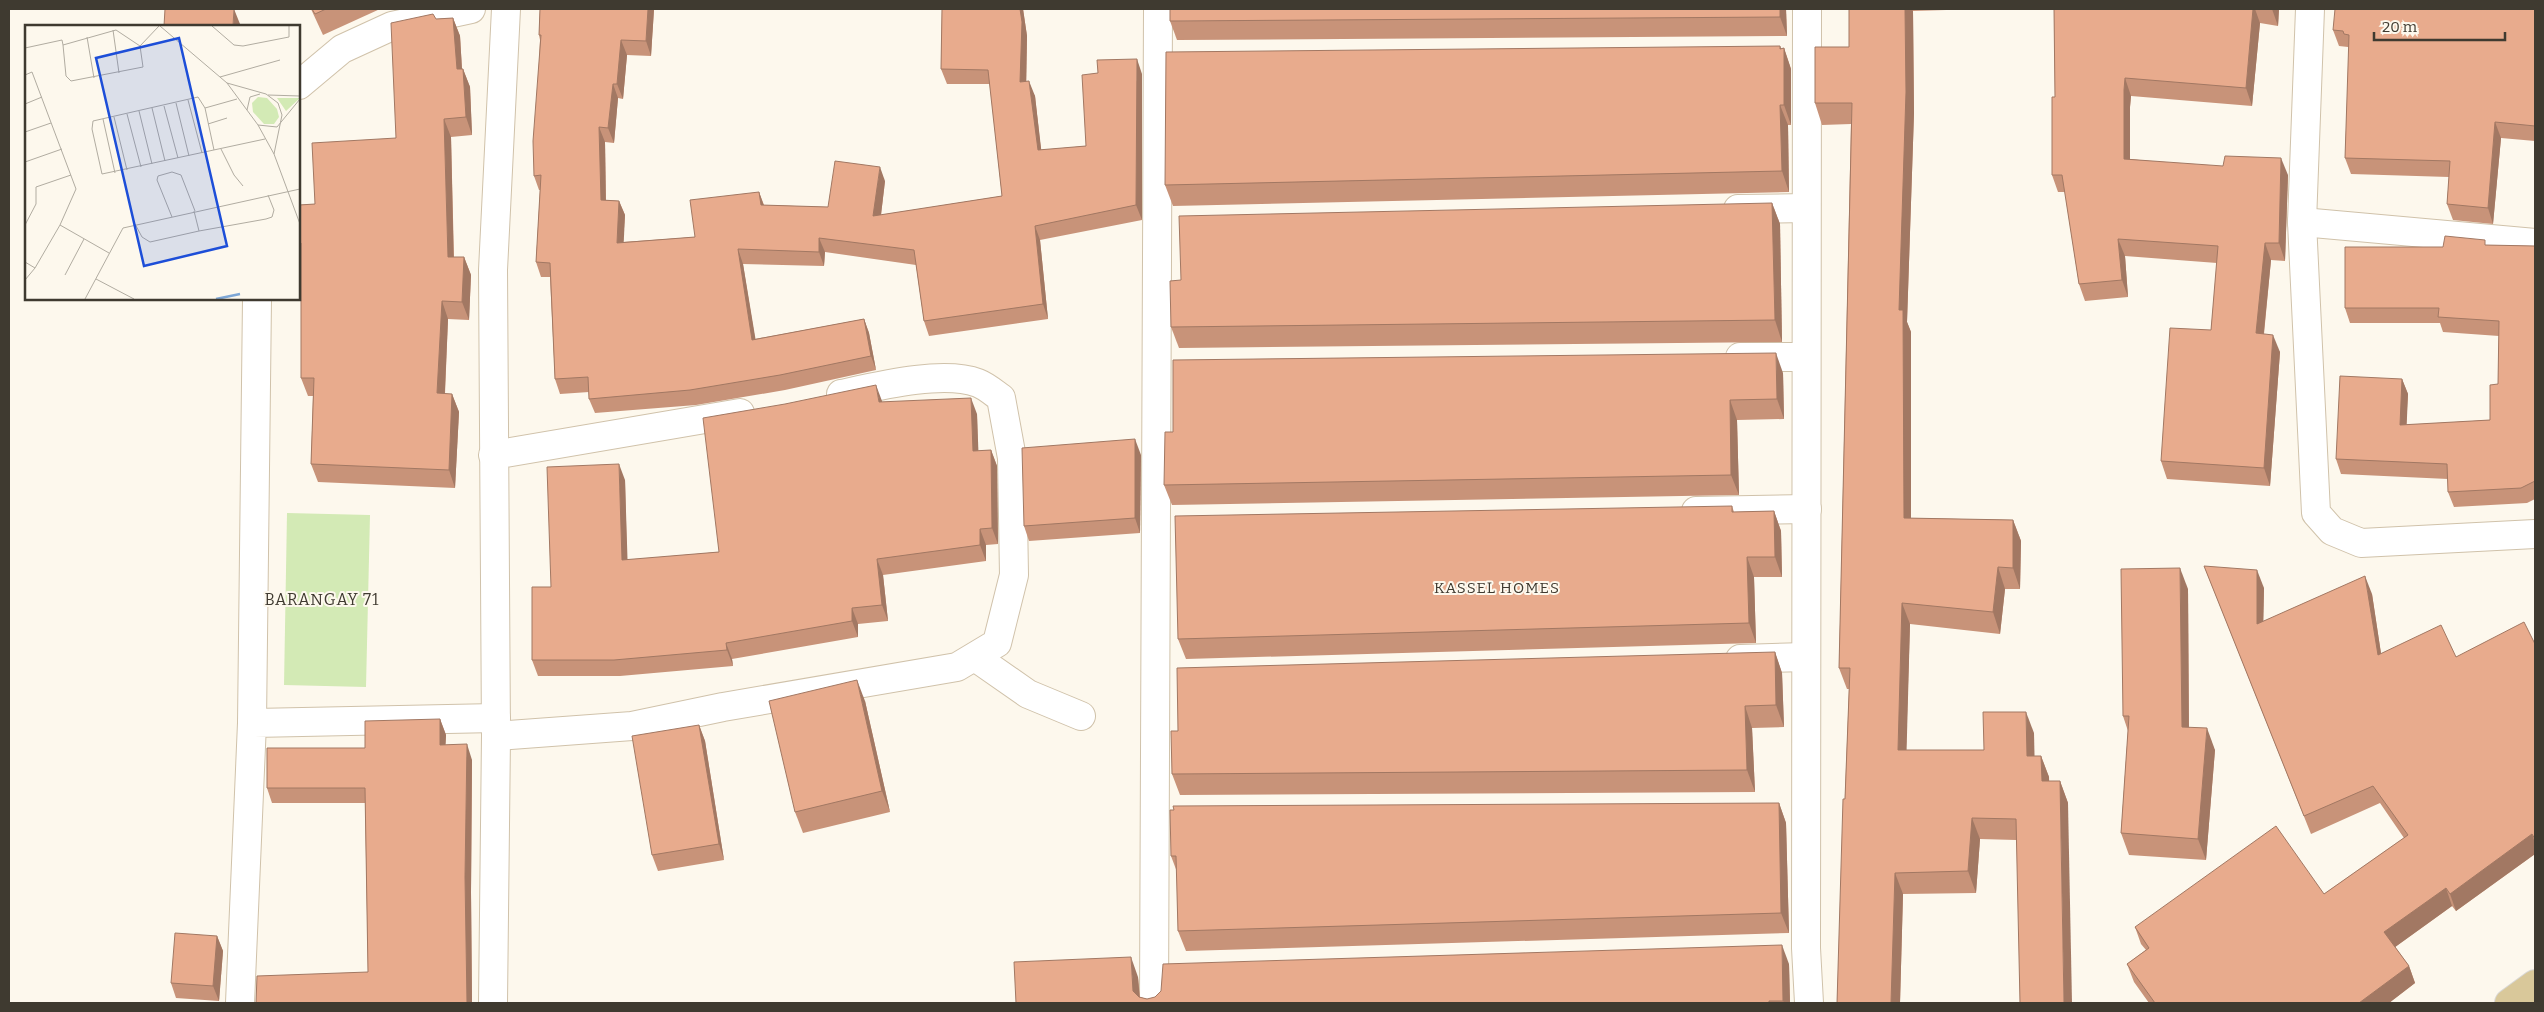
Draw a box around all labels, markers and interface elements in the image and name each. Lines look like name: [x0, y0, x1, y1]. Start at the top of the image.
scale bar: [2374, 10, 2505, 42]
text: 20 m: [2382, 18, 2418, 36]
inset map: [25, 25, 300, 300]
district label: KASSEL HOMES: [1434, 579, 1560, 597]
district label: BARANGAY 71: [264, 590, 380, 609]

